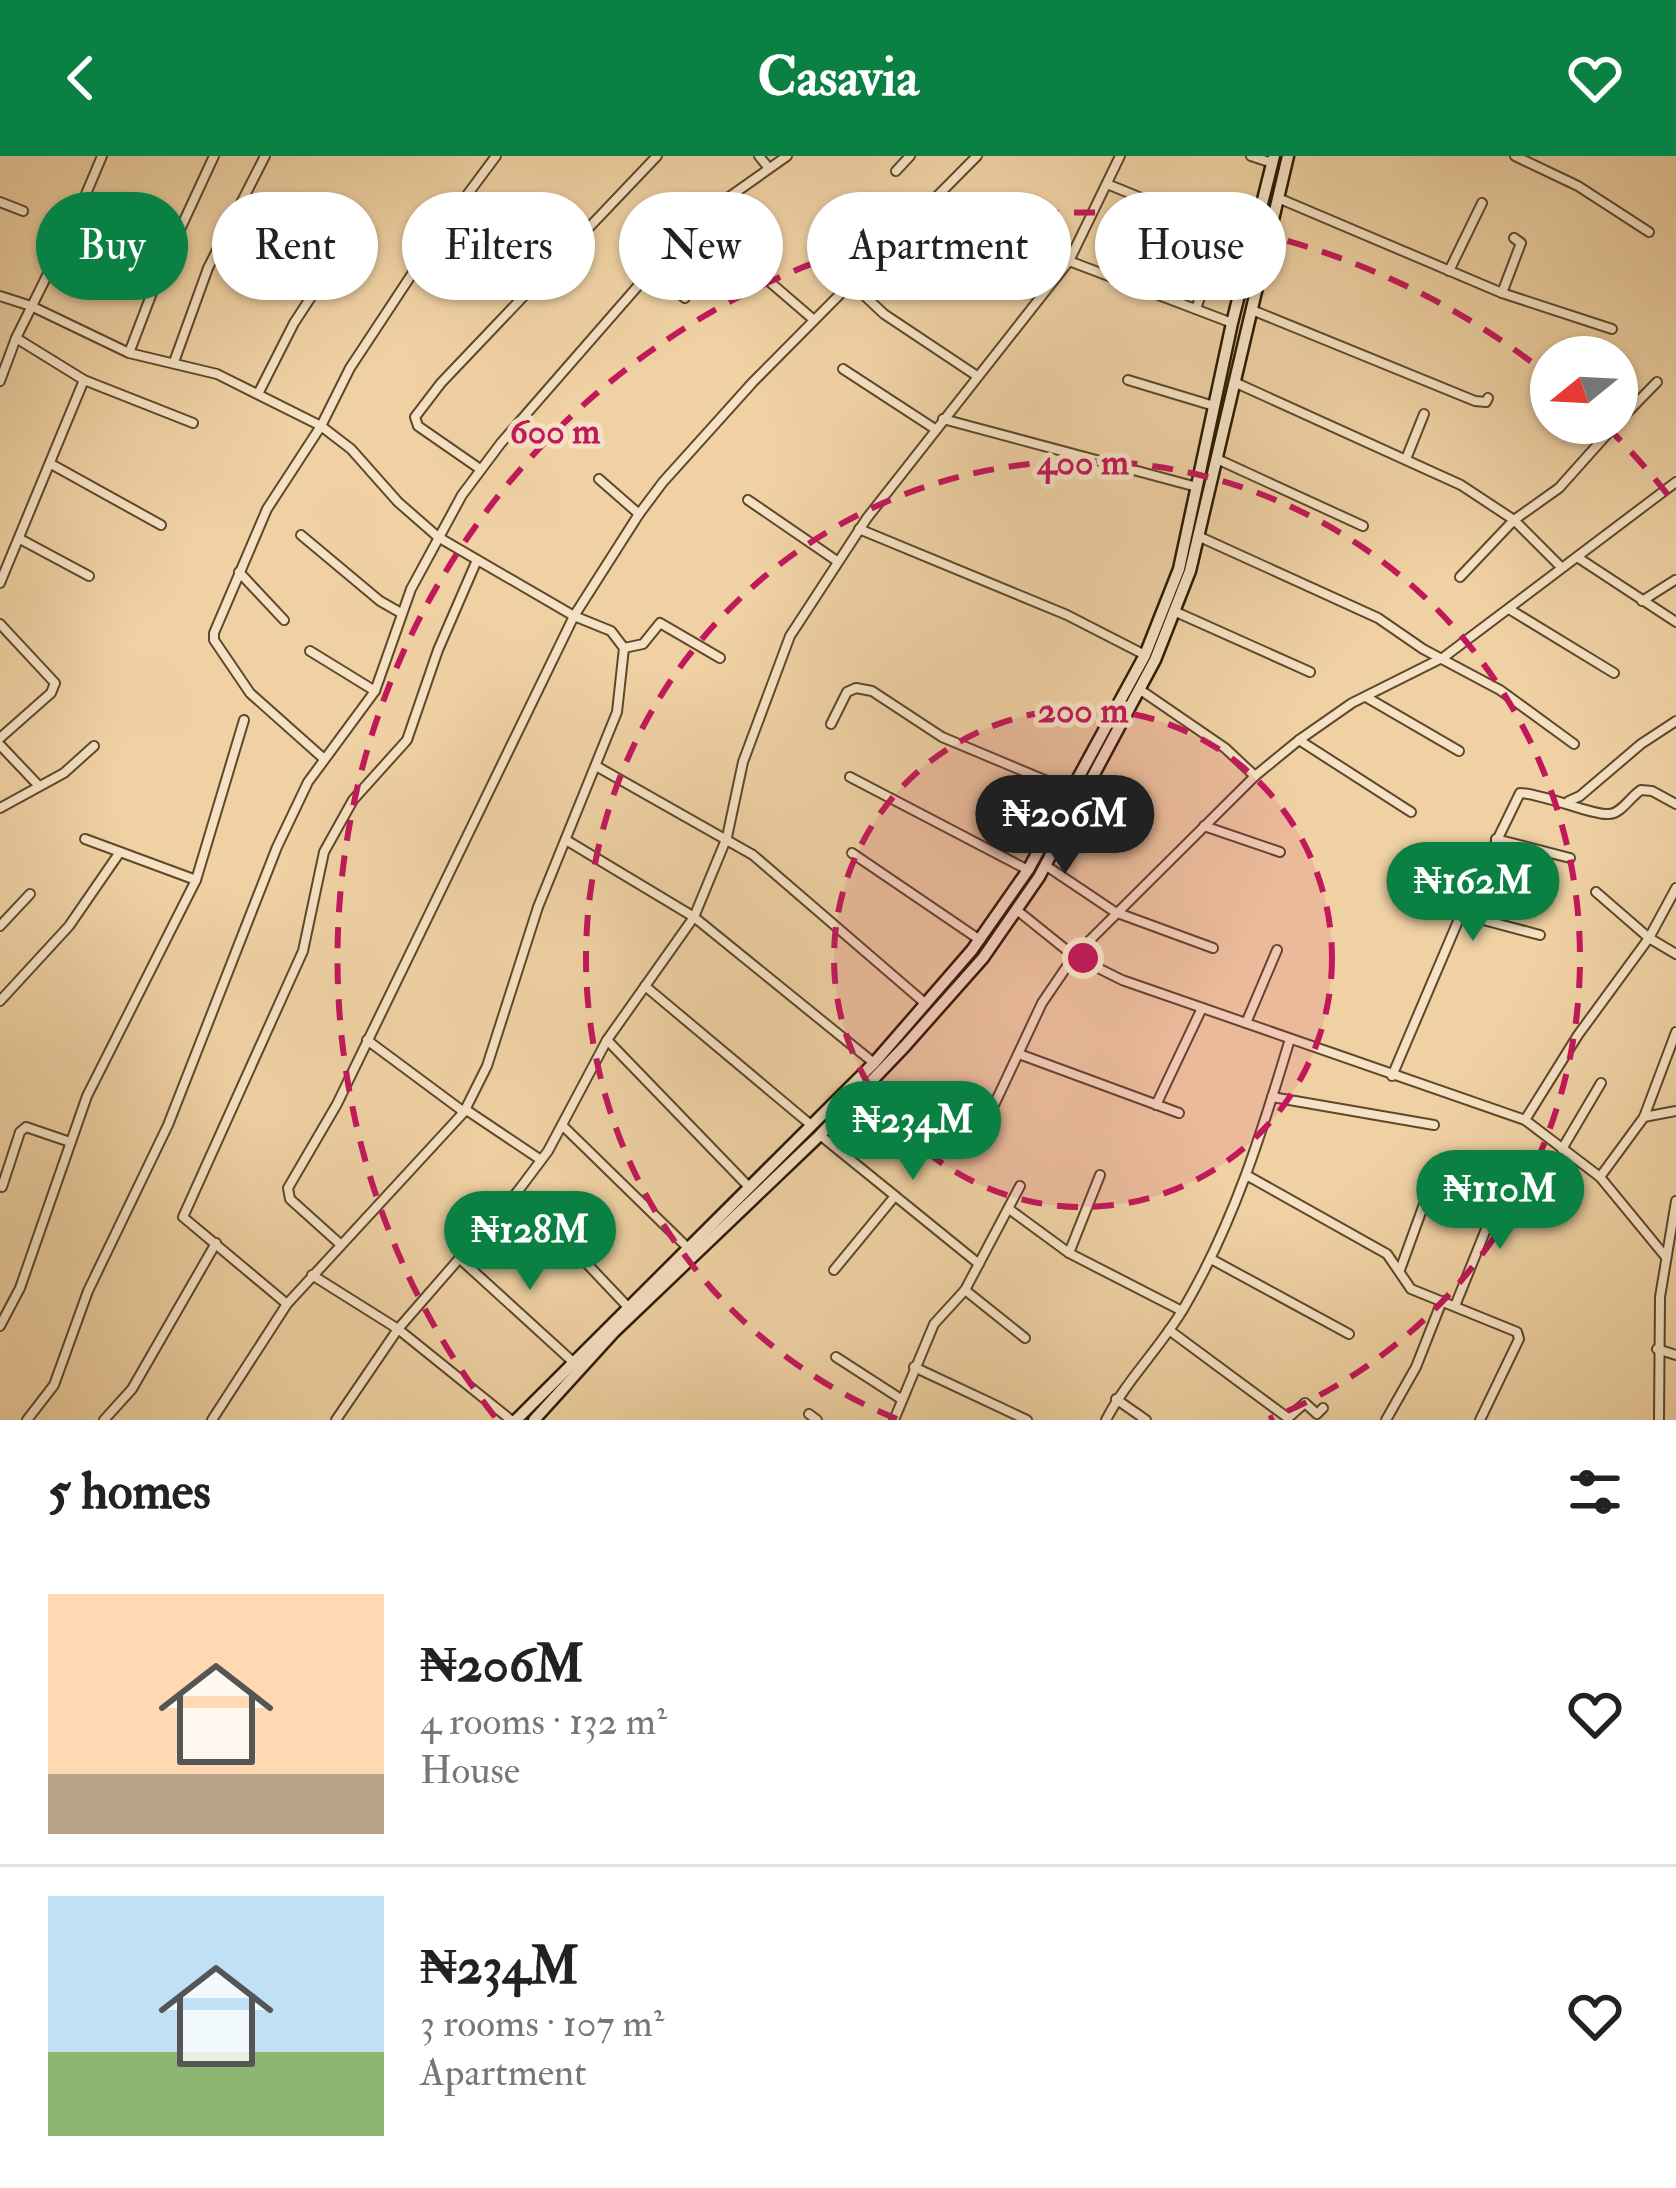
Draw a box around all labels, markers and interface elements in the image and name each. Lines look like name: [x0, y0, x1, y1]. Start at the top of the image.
text: Casavia: [757, 44, 919, 112]
icon: back: [48, 45, 114, 111]
icon: heart: [1562, 45, 1628, 111]
chip: Buy: [36, 192, 188, 300]
chip: Rent: [212, 192, 378, 300]
chip: Filters: [402, 192, 595, 300]
chip: New: [619, 192, 783, 300]
chip: Apartment: [807, 192, 1071, 300]
chip: House: [1095, 192, 1286, 300]
north arrow: [1530, 336, 1638, 444]
map controls: [1530, 336, 1638, 444]
text: 600 m: [510, 409, 600, 454]
text: 400 m: [1036, 440, 1129, 485]
text: 200 m: [1038, 688, 1128, 733]
pin: ₦206M: [981, 775, 1149, 877]
text: ₦206M: [1002, 789, 1128, 838]
pin: ₦162M: [1389, 842, 1557, 944]
text: ₦162M: [1413, 856, 1533, 905]
centre of rings: [1062, 937, 1104, 979]
pin: ₦234M: [829, 1081, 997, 1183]
text: ₦234M: [852, 1095, 974, 1144]
pin: ₦110M: [1416, 1150, 1584, 1252]
text: ₦110M: [1443, 1164, 1557, 1213]
pin: ₦128M: [446, 1191, 614, 1293]
text: ₦128M: [471, 1205, 589, 1254]
icon: filters: [1562, 1459, 1628, 1525]
text: 5 homes: [48, 1460, 211, 1524]
text: ₦206M: [420, 1633, 584, 1697]
icon: home: [144, 1642, 288, 1786]
icon: heart: [1562, 1681, 1628, 1747]
text: 4 rooms · 132 m²: [420, 1697, 667, 1746]
text: House: [420, 1746, 520, 1795]
text: ₦234M: [420, 1935, 579, 1999]
icon: home: [144, 1944, 288, 2088]
icon: heart: [1562, 1983, 1628, 2049]
text: 3 rooms · 107 m²: [420, 1999, 664, 2048]
text: Apartment: [420, 2048, 587, 2097]

